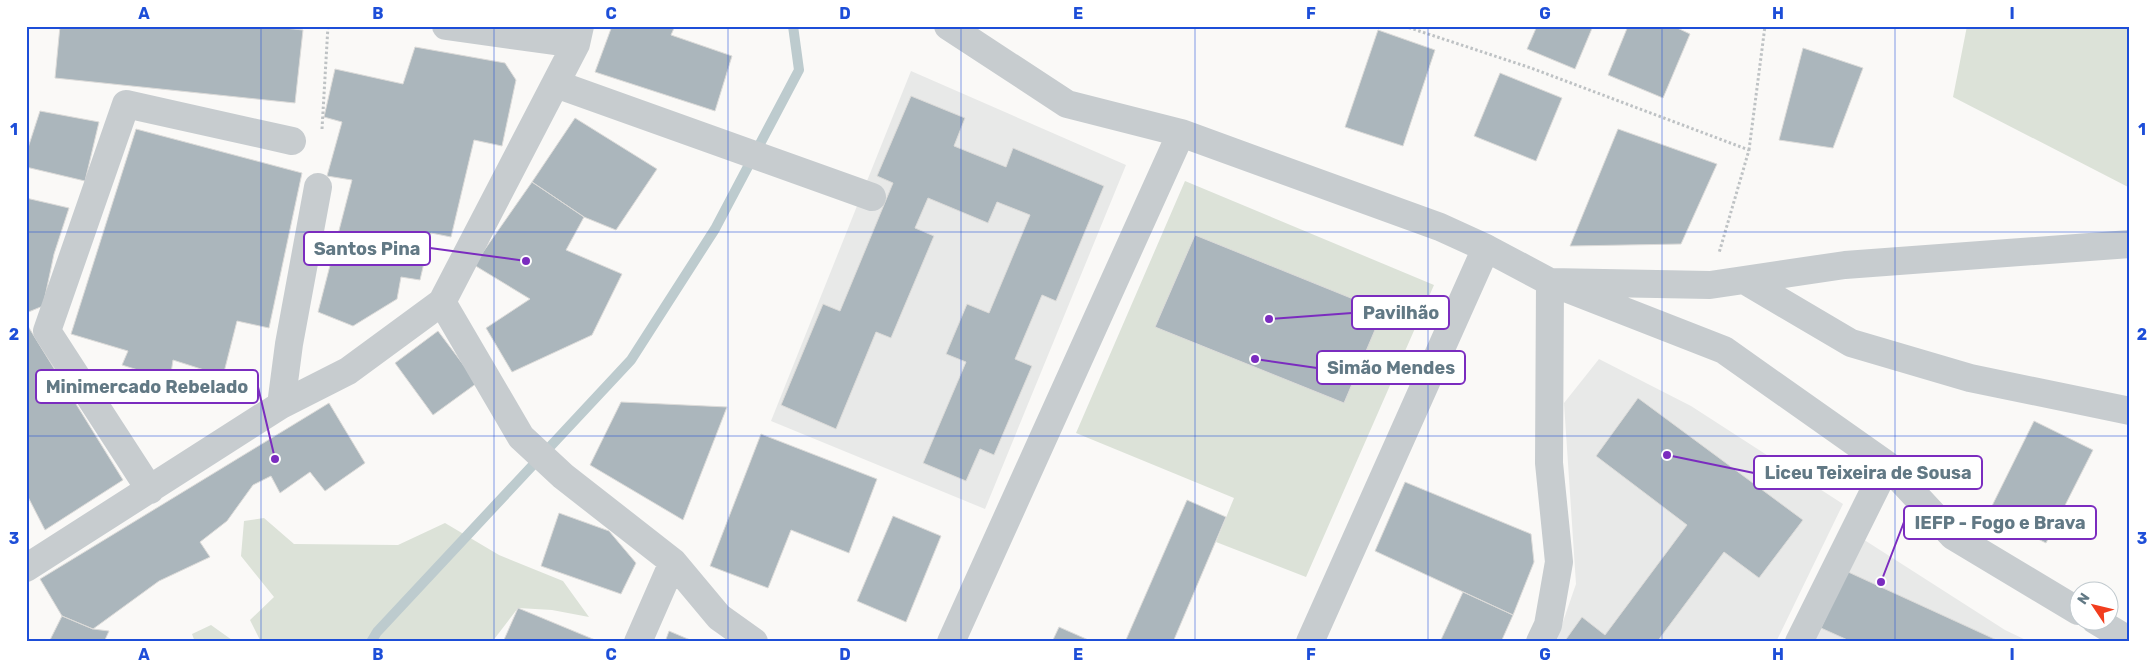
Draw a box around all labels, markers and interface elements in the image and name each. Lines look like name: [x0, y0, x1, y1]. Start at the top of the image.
text: A: [138, 4, 150, 23]
text: B: [372, 4, 384, 23]
text: C: [605, 4, 617, 23]
text: D: [839, 4, 851, 23]
text: E: [1073, 4, 1083, 23]
text: F: [1306, 4, 1316, 23]
text: G: [1539, 4, 1551, 23]
text: H: [1772, 4, 1784, 23]
text: I: [2009, 4, 2015, 23]
text: 1: [10, 120, 18, 139]
text: 1: [2138, 120, 2146, 139]
callout: Santos Pina: [304, 232, 430, 265]
text: Santos Pina: [314, 238, 420, 260]
callout: Pavilhão: [1352, 296, 1449, 329]
text: Pavilhão: [1363, 302, 1439, 324]
text: 2: [9, 325, 19, 344]
text: 2: [2137, 325, 2147, 344]
callout: Simão Mendes: [1317, 351, 1465, 384]
text: Simão Mendes: [1327, 357, 1455, 379]
callout: Minimercado Rebelado: [36, 370, 258, 403]
text: Minimercado Rebelado: [46, 376, 248, 398]
callout: Liceu Teixeira de Sousa: [1754, 456, 1982, 489]
text: Liceu Teixeira de Sousa: [1764, 462, 1972, 484]
callout: IEFP - Fogo e Brava: [1904, 506, 2096, 539]
text: IEFP - Fogo e Brava: [1914, 512, 2086, 534]
text: 3: [9, 529, 19, 548]
text: 3: [2137, 529, 2147, 548]
north arrow: [2068, 580, 2118, 630]
text: N: [2074, 590, 2094, 608]
text: A: [138, 645, 150, 664]
text: B: [372, 645, 384, 664]
text: C: [605, 645, 617, 664]
text: D: [839, 645, 851, 664]
text: E: [1073, 645, 1083, 664]
text: F: [1306, 645, 1316, 664]
text: G: [1539, 645, 1551, 664]
text: H: [1772, 645, 1784, 664]
text: I: [2009, 645, 2015, 664]

